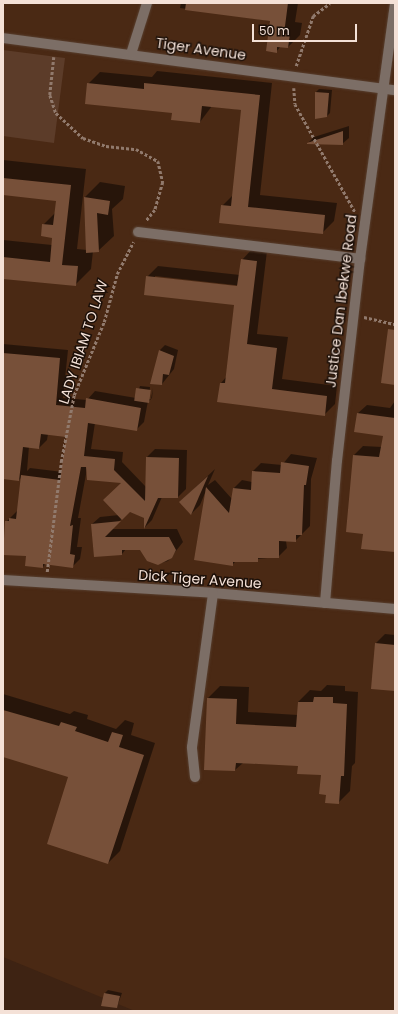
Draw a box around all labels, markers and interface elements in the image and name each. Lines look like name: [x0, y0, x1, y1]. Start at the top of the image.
scale bar: [254, 16, 359, 42]
text: 50 m: [259, 22, 290, 39]
street label: Tiger Avenue: [155, 34, 247, 64]
street label: Justice Dan Ibekwe Road: [322, 213, 360, 389]
street label: LADY IBIAM TO LAW: [55, 278, 111, 406]
street label: Dick Tiger Avenue: [138, 566, 262, 592]

